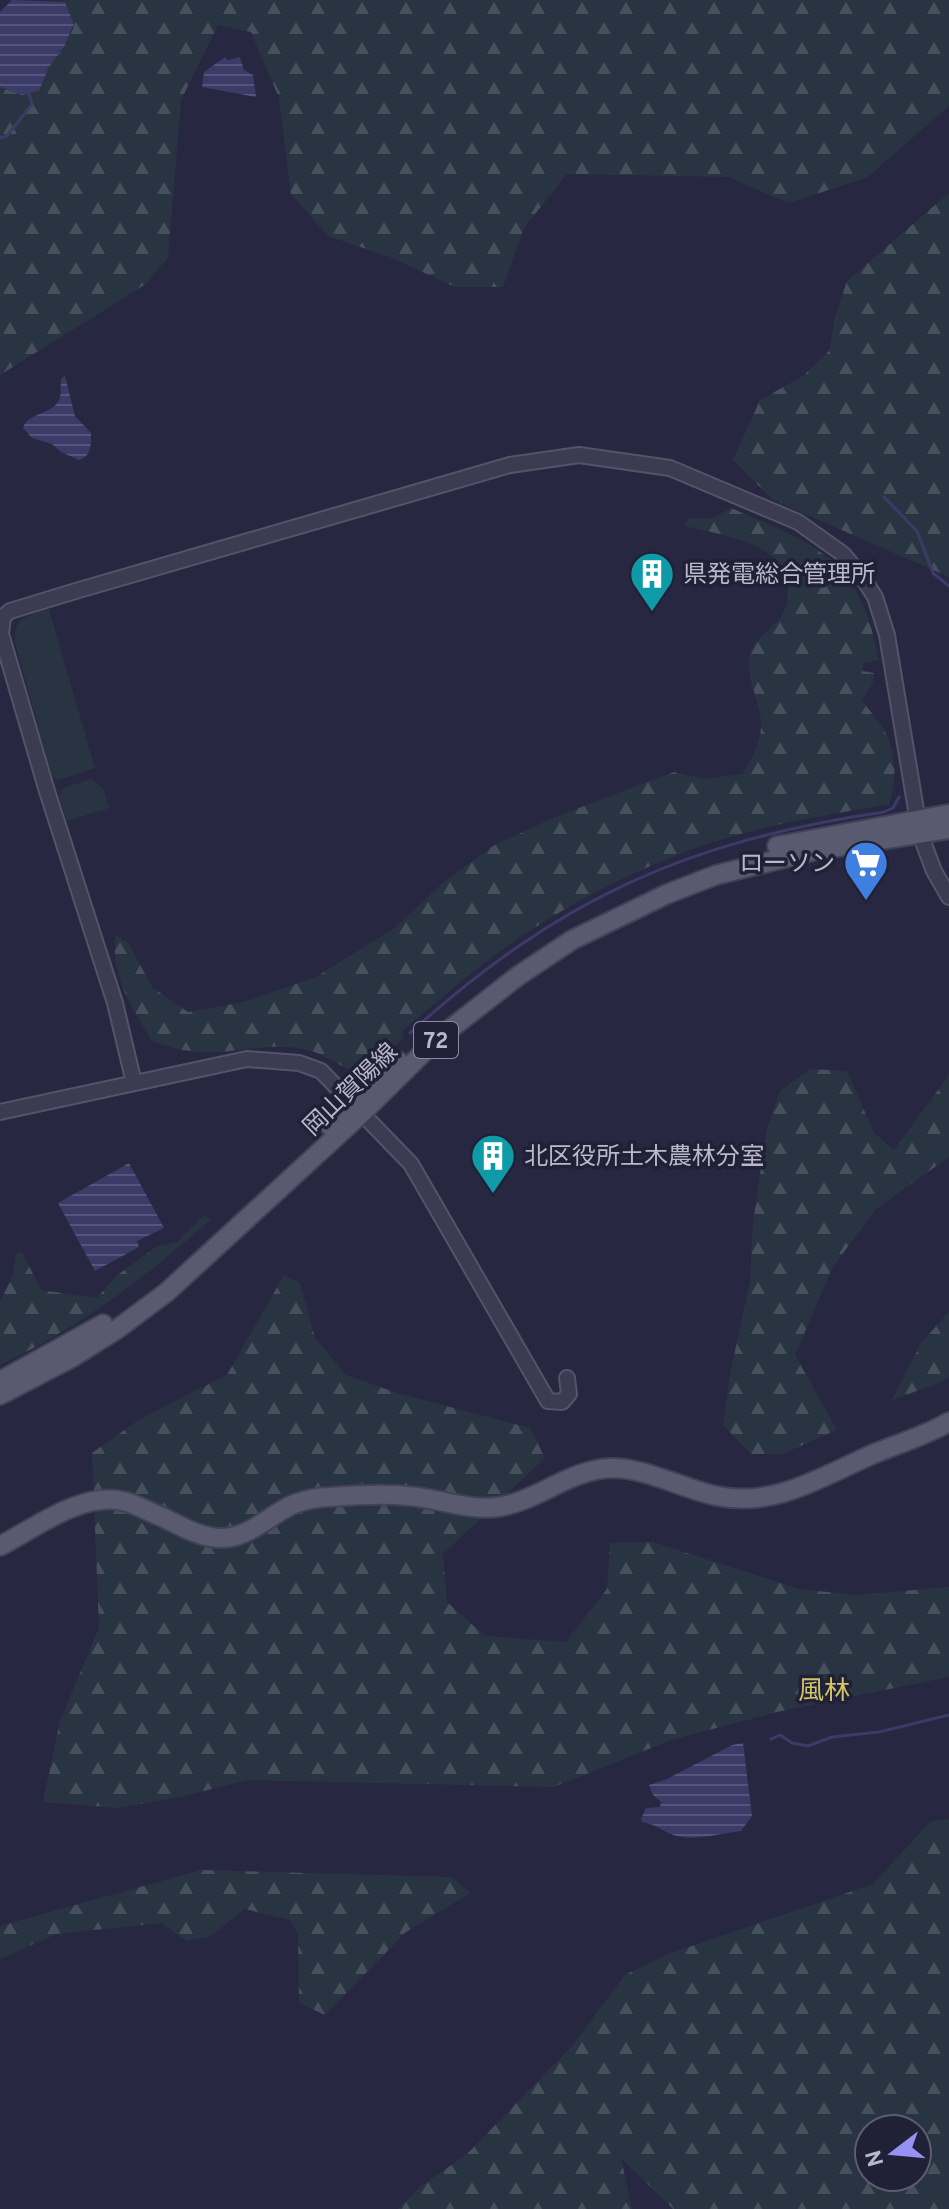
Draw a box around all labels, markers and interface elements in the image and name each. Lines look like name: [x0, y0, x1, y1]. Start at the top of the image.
building icon: 県発電総合管理所: [628, 550, 676, 613]
place label: 県発電総合管理所: [683, 561, 875, 591]
supermarket icon: ローソン: [842, 839, 890, 902]
place label: ローソン: [739, 850, 835, 880]
road number: 72: [414, 1022, 458, 1058]
street label: 岡山賀陽線: [298, 1038, 405, 1143]
building icon: 北区役所土木農林分室: [469, 1132, 517, 1195]
place label: 北区役所土木農林分室: [524, 1143, 764, 1173]
district label: 風林: [798, 1676, 850, 1709]
north arrow: [853, 2113, 933, 2193]
text: N: [861, 2147, 891, 2169]

